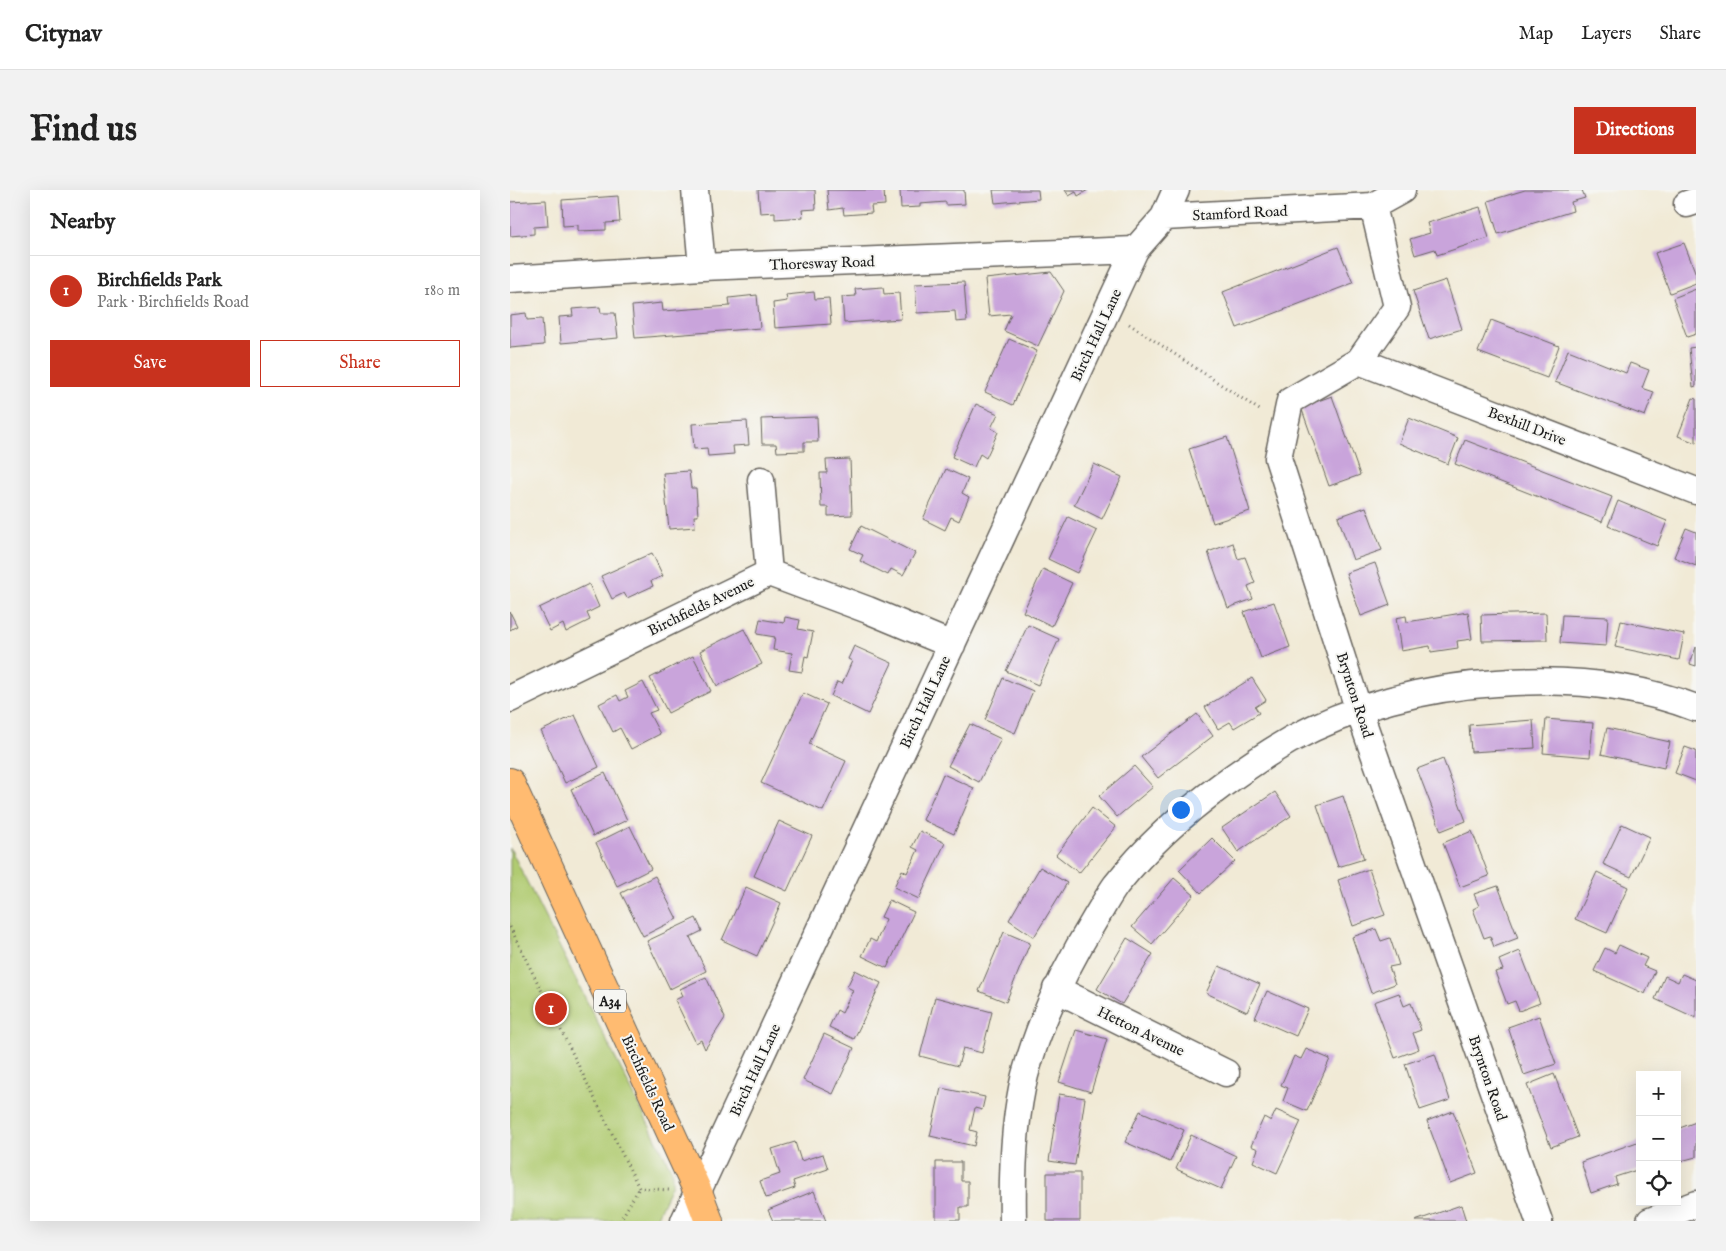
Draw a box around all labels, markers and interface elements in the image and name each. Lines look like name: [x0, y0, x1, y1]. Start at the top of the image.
text: Citynav: [25, 19, 102, 50]
text: Map: [1519, 23, 1553, 46]
text: Layers: [1581, 23, 1632, 46]
text: Share: [1660, 23, 1701, 46]
button: Directions: [1574, 107, 1696, 154]
text: Find us: [30, 108, 137, 153]
street label: Stamford Road: [1192, 201, 1289, 225]
text: Nearby: [50, 209, 115, 236]
street label: Thoresway Road: [769, 252, 876, 275]
text: Birchfields Park: [97, 269, 222, 293]
text: 1: [63, 281, 69, 301]
text: 180 m: [424, 281, 460, 301]
street label: Birch Hall Lane: [1067, 286, 1126, 385]
text: Park · Birchfields Road: [97, 293, 249, 313]
button: Save: [50, 340, 250, 387]
button: Share: [260, 340, 460, 387]
street label: Bexhill Drive: [1485, 403, 1569, 450]
street label: Birchfields Avenue: [645, 572, 758, 640]
street label: Brynton Road: [1332, 650, 1378, 741]
street label: Birch Hall Lane: [896, 653, 955, 752]
your location: [1168, 797, 1194, 823]
road number: A34: [594, 989, 626, 1012]
pin: 1: [535, 990, 567, 1028]
street label: Hetton Avenue: [1094, 1002, 1188, 1061]
street label: Birch Hall Lane: [726, 1021, 785, 1120]
street label: Birchfields Road: [617, 1032, 679, 1135]
street label: Brynton Road: [1464, 1033, 1511, 1124]
map controls: [1636, 1071, 1681, 1206]
button: +: [1636, 1071, 1681, 1116]
button: −: [1636, 1116, 1681, 1161]
button: locate: [1636, 1161, 1681, 1206]

